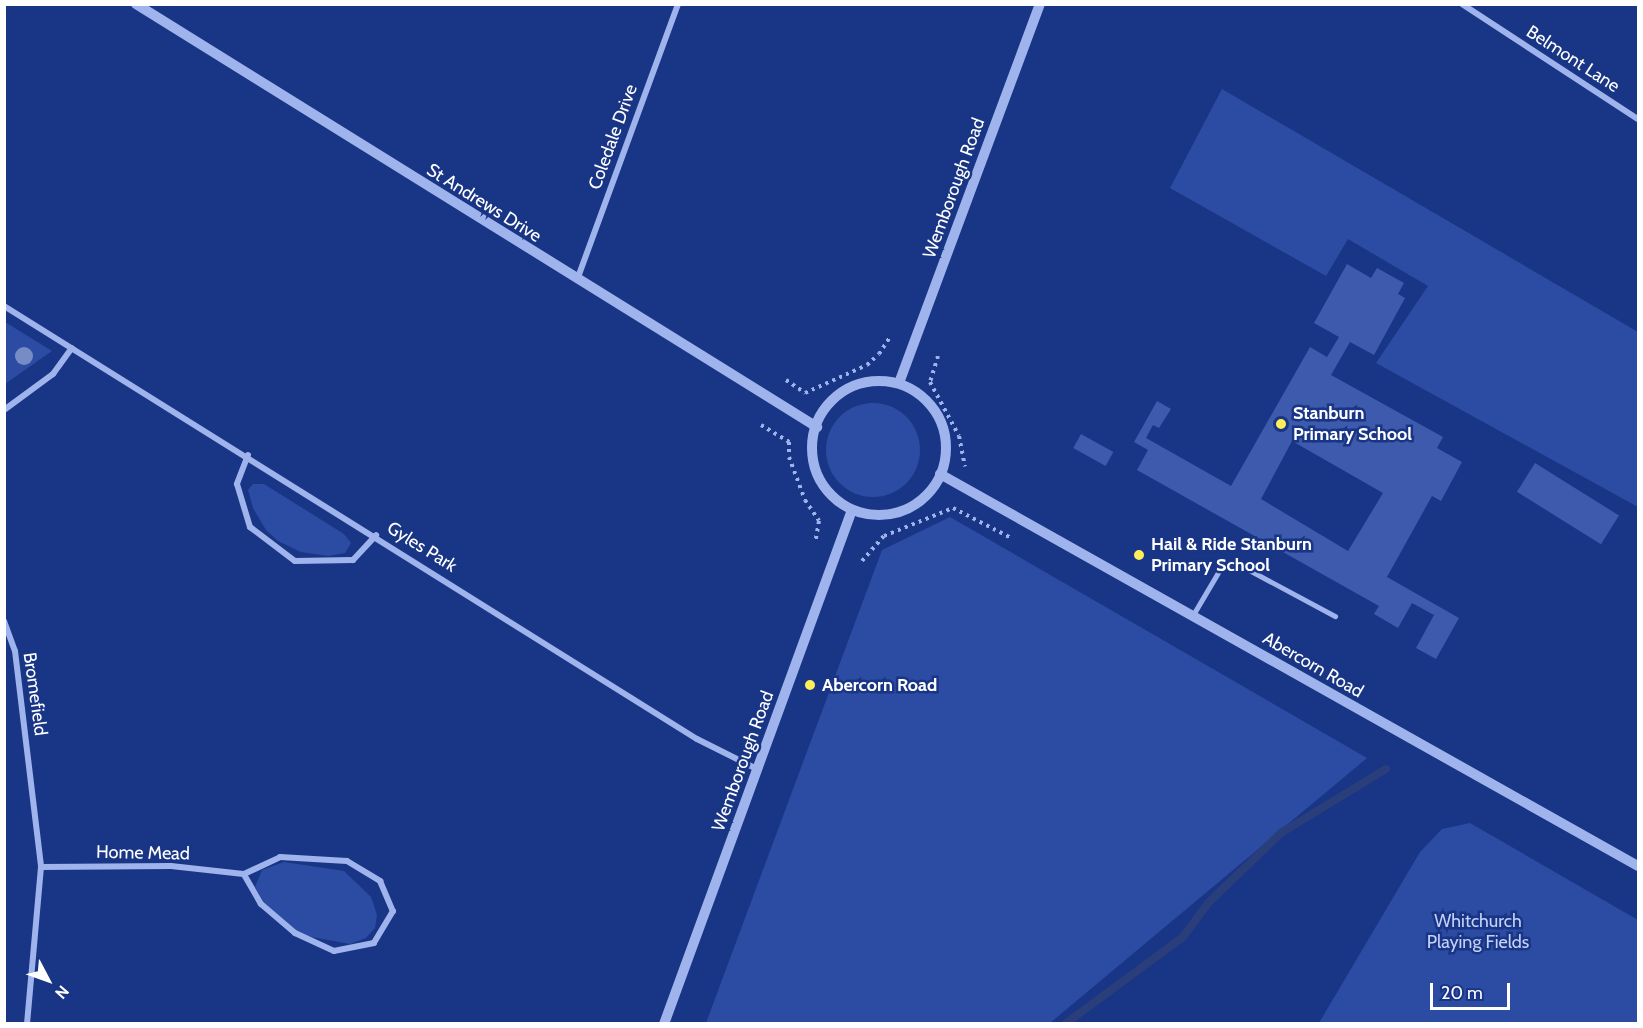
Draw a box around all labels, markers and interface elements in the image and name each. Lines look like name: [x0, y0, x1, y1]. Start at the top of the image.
street label: Belmont Lane: [1522, 21, 1624, 97]
street label: Coledale Drive: [584, 81, 642, 193]
street label: Wemborough Road: [919, 115, 989, 261]
street label: St Andrews Drive: [423, 159, 545, 247]
place label: Stanburn Primary School: [1293, 403, 1412, 446]
marker: Stanburn Primary School: [1274, 417, 1288, 431]
street label: Gyles Park: [383, 517, 461, 577]
place label: Hail & Ride Stanburn Primary School: [1151, 534, 1312, 576]
marker: Hail & Ride Stanburn Primary School: [1132, 548, 1146, 562]
street label: Abercorn Road: [1259, 628, 1367, 702]
street label: Bromefield: [18, 651, 52, 737]
place label: Abercorn Road: [822, 674, 937, 696]
marker: Abercorn Road: [803, 678, 817, 692]
street label: Wemborough Road: [708, 688, 778, 834]
street label: Home Mead: [96, 841, 190, 865]
park label: Whitchurch Playing Fields: [1427, 911, 1529, 954]
north arrow: [18, 950, 78, 1010]
scale bar: [1433, 971, 1512, 1009]
text: N: [51, 982, 73, 1003]
text: 20 m: [1441, 982, 1483, 1004]

